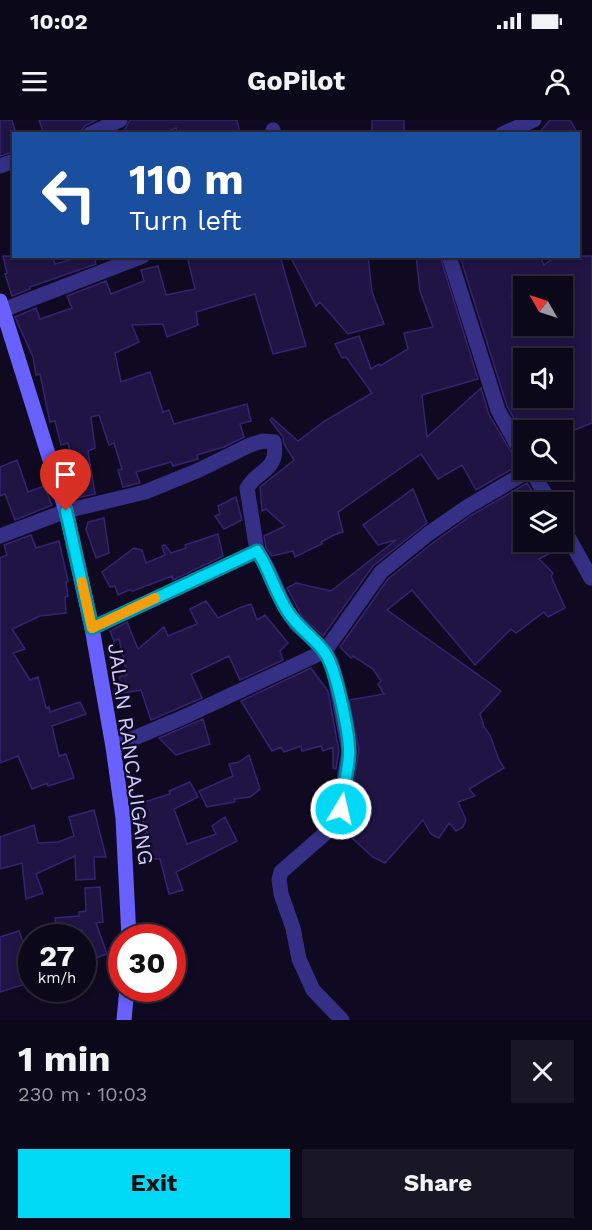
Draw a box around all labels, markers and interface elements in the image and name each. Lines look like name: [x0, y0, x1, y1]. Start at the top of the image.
text: 10:02: [30, 9, 88, 34]
icon: menu: [18, 65, 51, 98]
text: GoPilot: [247, 65, 345, 97]
icon: person: [541, 65, 574, 98]
text: 110 m: [129, 155, 244, 204]
icon: left: [30, 156, 108, 234]
text: Turn left: [129, 205, 241, 237]
north arrow: [513, 276, 573, 336]
map controls: [513, 276, 573, 552]
button: sound: [513, 348, 573, 408]
button: search: [513, 420, 573, 480]
pin: [40, 449, 91, 511]
icon: arrive: [49, 458, 82, 491]
button: layers: [513, 492, 573, 552]
street label: JALAN RANCAJIGANG: [103, 642, 159, 866]
position arrow: [309, 777, 373, 841]
speed limit sign: 30: [108, 924, 186, 1002]
text: 27: [39, 938, 75, 973]
text: km/h: [38, 969, 76, 987]
text: 1 min: [18, 1038, 110, 1080]
button: close: [511, 1040, 574, 1103]
text: 230 m · 10:03: [18, 1082, 147, 1106]
button: Exit: [18, 1149, 290, 1218]
button: Share: [302, 1149, 574, 1218]

